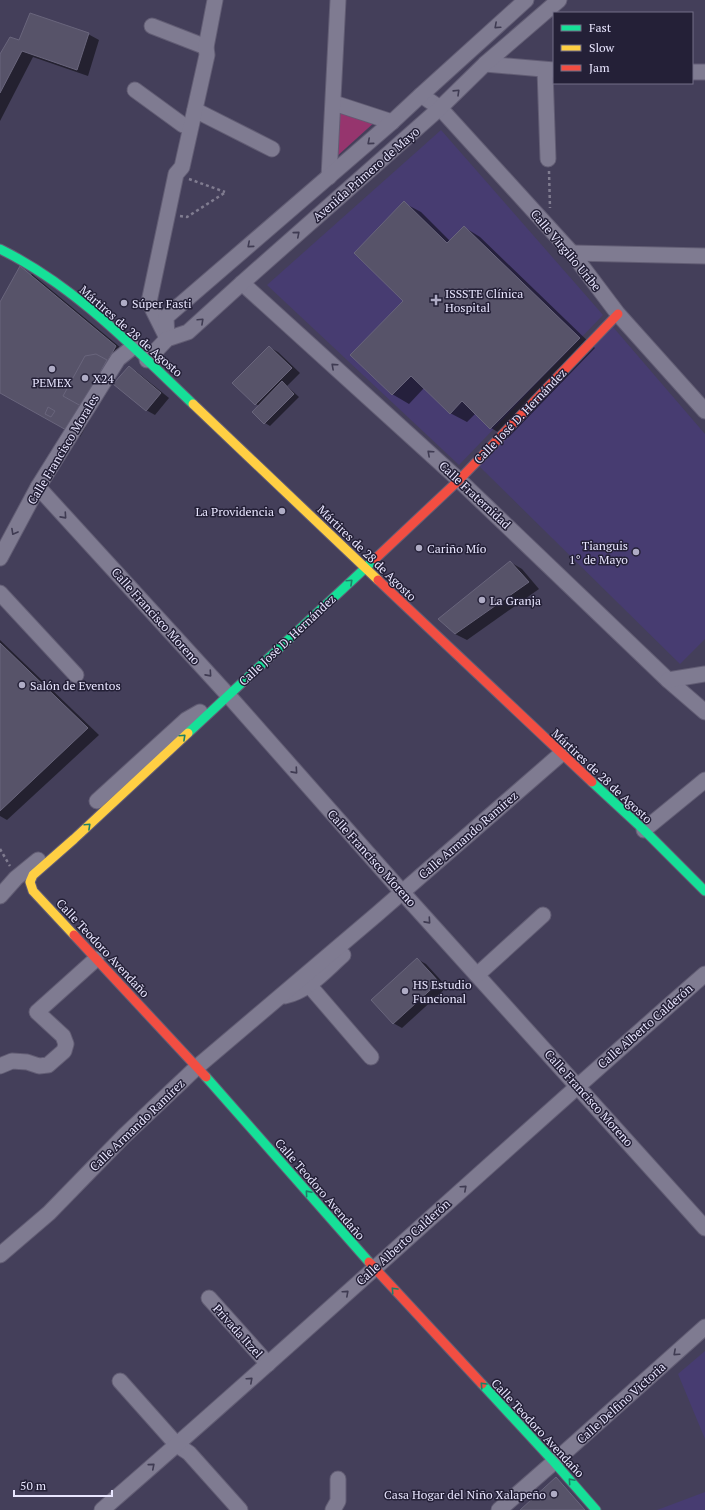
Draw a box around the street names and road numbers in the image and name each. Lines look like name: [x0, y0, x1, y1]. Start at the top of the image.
street label: Avenida Primero de Mayo: [310, 123, 423, 224]
street label: Calle Virgilio Uribe: [528, 206, 604, 294]
street label: Mártires de 28 de Agosto: [76, 282, 186, 380]
street label: Calle José D. Hernández: [471, 365, 570, 467]
street label: Calle Francisco Morales: [24, 391, 102, 507]
street label: Calle Fraternidad: [436, 458, 514, 532]
street label: Mártires de 28 de Agosto: [314, 502, 420, 604]
street label: Calle Francisco Moreno: [109, 565, 204, 668]
street label: Calle José D. Hernández: [235, 591, 339, 689]
street label: Mártires de 28 de Agosto: [549, 726, 656, 827]
street label: Calle Armando Ramírez: [415, 788, 521, 882]
street label: Calle Francisco Moreno: [325, 807, 420, 910]
street label: Calle Teodoro Avendaño: [53, 896, 153, 1001]
street label: Calle Alberto Calderón: [594, 981, 696, 1071]
street label: Calle Francisco Moreno: [542, 1047, 637, 1150]
street label: Calle Armando Ramírez: [86, 1076, 188, 1174]
street label: Calle Teodoro Avendaño: [272, 1135, 368, 1243]
street label: Calle Alberto Calderón: [353, 1196, 453, 1288]
street label: Privada Itzel: [210, 1301, 266, 1361]
street label: Calle Delfino Victoria: [573, 1359, 669, 1447]
street label: Calle Teodoro Avendaño: [488, 1376, 588, 1481]

